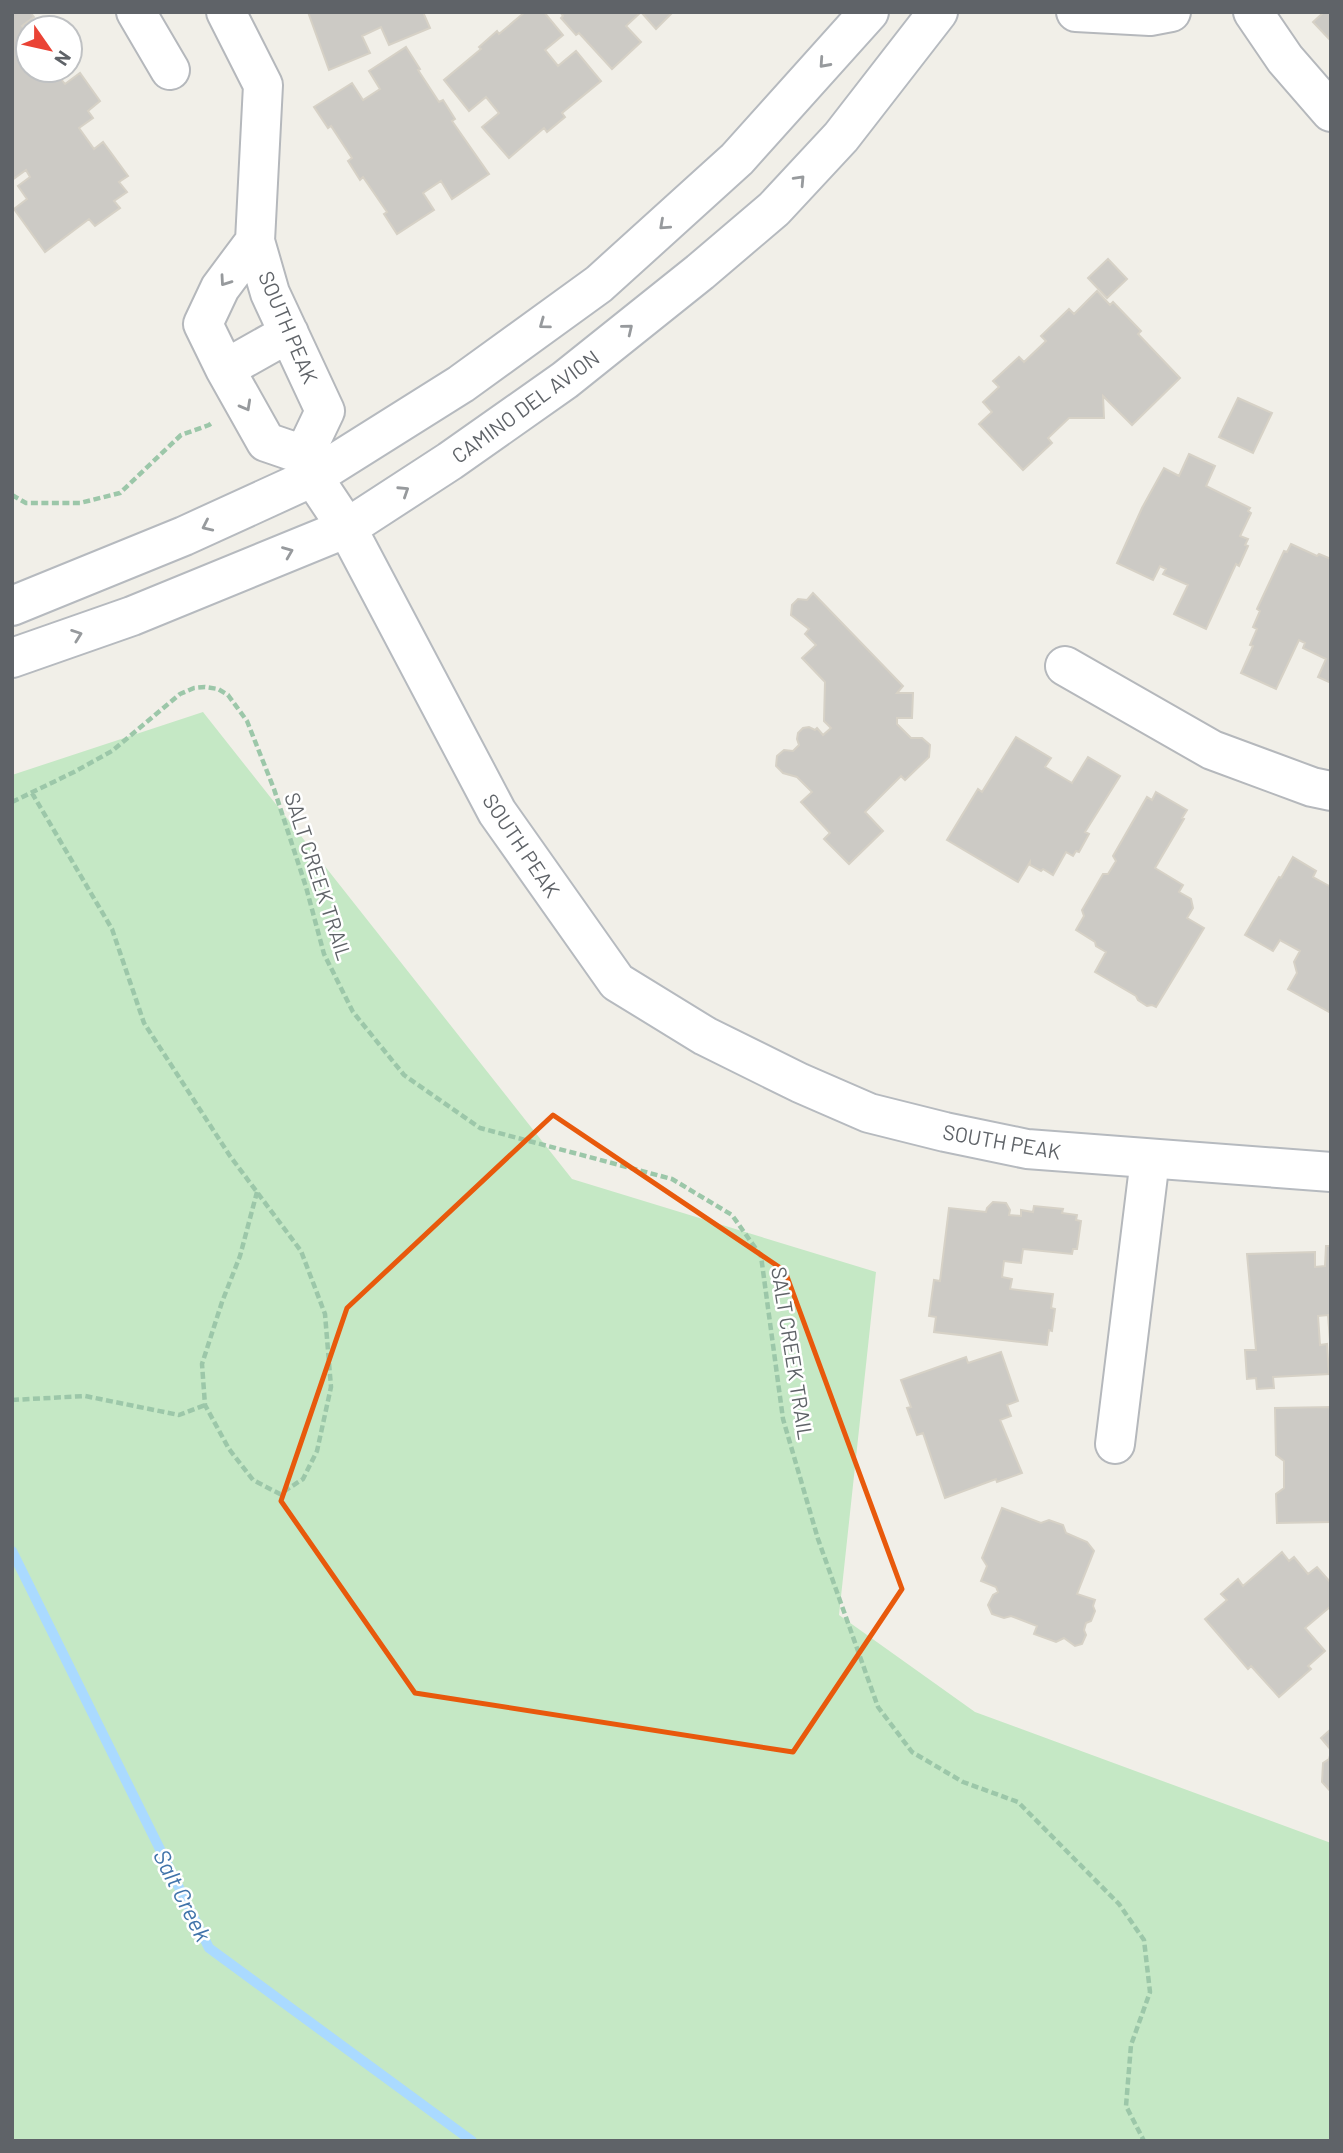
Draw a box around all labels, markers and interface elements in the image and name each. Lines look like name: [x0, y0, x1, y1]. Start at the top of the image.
north arrow: [14, 14, 84, 84]
text: N: [50, 47, 77, 70]
one-way arrow: [820, 55, 833, 68]
one-way arrow: [792, 176, 805, 189]
one-way arrow: [660, 217, 673, 229]
street label: SOUTH PEAK: [254, 267, 324, 387]
one-way arrow: [221, 273, 233, 286]
one-way arrow: [539, 316, 552, 329]
one-way arrow: [621, 325, 633, 338]
street label: CAMINO DEL AVION: [446, 344, 604, 468]
one-way arrow: [238, 399, 251, 412]
one-way arrow: [396, 486, 409, 499]
one-way arrow: [201, 518, 214, 532]
one-way arrow: [281, 546, 293, 560]
one-way arrow: [70, 629, 82, 643]
street label: SOUTH PEAK: [478, 788, 566, 902]
street label: SALT CREEK TRAIL: [280, 789, 358, 963]
street label: SOUTH PEAK: [941, 1118, 1063, 1164]
street label: SALT CREEK TRAIL: [767, 1265, 819, 1441]
water label: Salt Creek: [148, 1844, 218, 1946]

